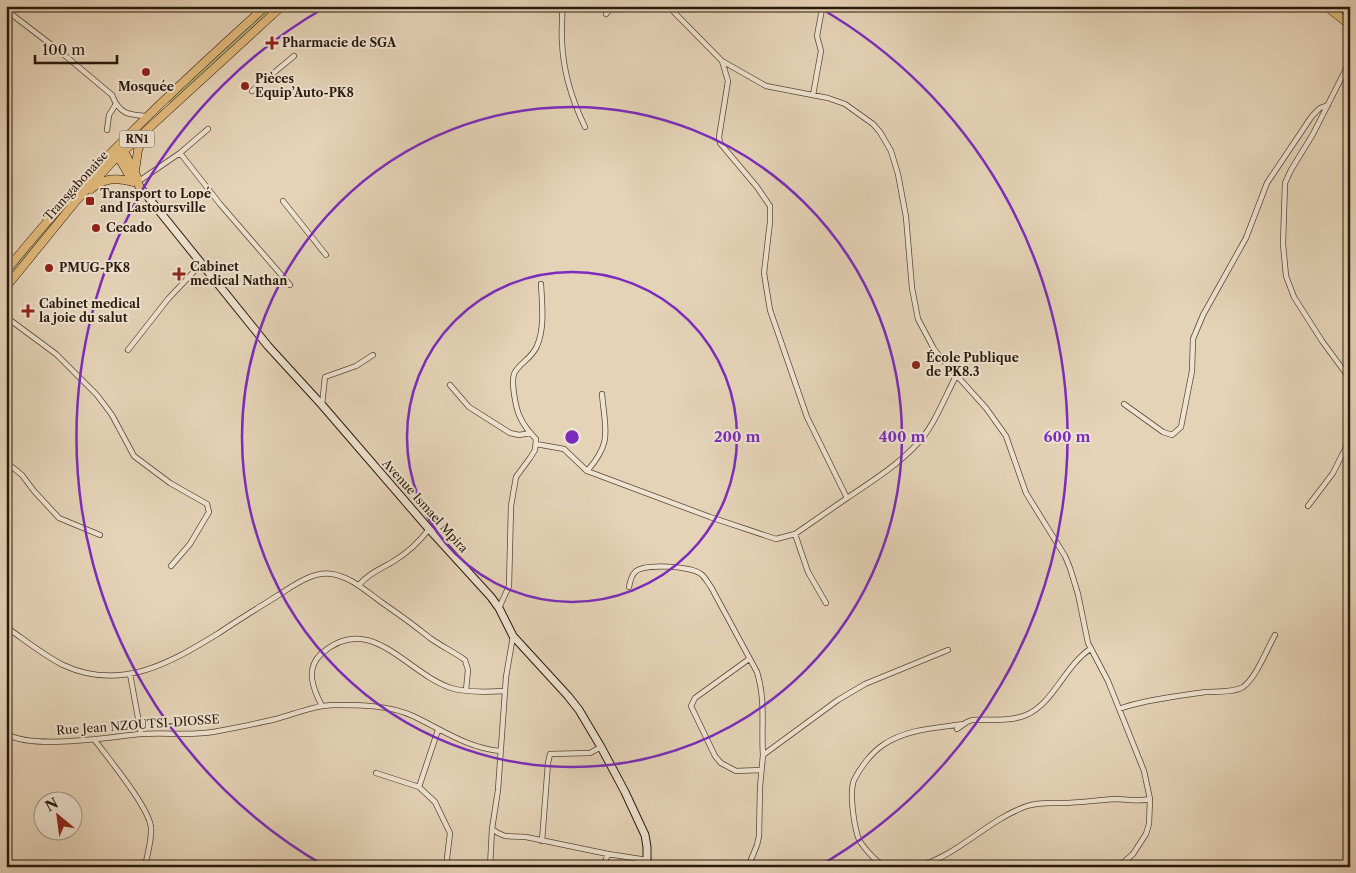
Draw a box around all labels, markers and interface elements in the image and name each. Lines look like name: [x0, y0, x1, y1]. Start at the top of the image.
scale bar: [35, 32, 118, 64]
place label: Pharmacie de SGA: [282, 35, 397, 50]
marker: Pharmacie de SGA: [266, 37, 278, 49]
text: 100 m: [42, 40, 85, 59]
marker: Mosquée: [140, 66, 152, 78]
place label: Pièces Equip’Auto-PK8: [255, 71, 354, 100]
place label: Mosquée: [118, 79, 174, 94]
marker: Pièces Equip’Auto-PK8: [239, 80, 251, 92]
road number: RN1: [120, 130, 154, 148]
street label: Transgabonaise: [40, 147, 111, 224]
place label: Transport to Lopé and Lastoursville: [100, 186, 211, 215]
marker: Transport to Lopé and Lastoursville: [84, 195, 96, 207]
place label: Cecado: [106, 220, 152, 235]
marker: Cecado: [90, 222, 102, 234]
place label: Cabinet medical Nathan: [190, 259, 288, 288]
place label: PMUG-PK8: [59, 260, 130, 275]
marker: PMUG-PK8: [43, 262, 55, 274]
marker: Cabinet medical Nathan: [172, 267, 186, 281]
place label: Cabinet medical la joie du salut: [39, 296, 140, 325]
marker: Cabinet medical la joie du salut: [21, 304, 35, 318]
place label: École Publique de PK8.3: [926, 349, 1019, 379]
marker: École Publique de PK8.3: [910, 359, 922, 371]
text: 200 m: [714, 427, 760, 446]
text: 400 m: [879, 427, 925, 446]
text: 600 m: [1044, 427, 1090, 446]
centre of rings: [563, 428, 581, 446]
street label: Avenue Ismael Mpira: [379, 455, 472, 556]
street label: Rue Jean NZOUTSI-DIOSSE: [56, 711, 220, 738]
north arrow: [32, 790, 82, 840]
text: N: [42, 794, 61, 815]

